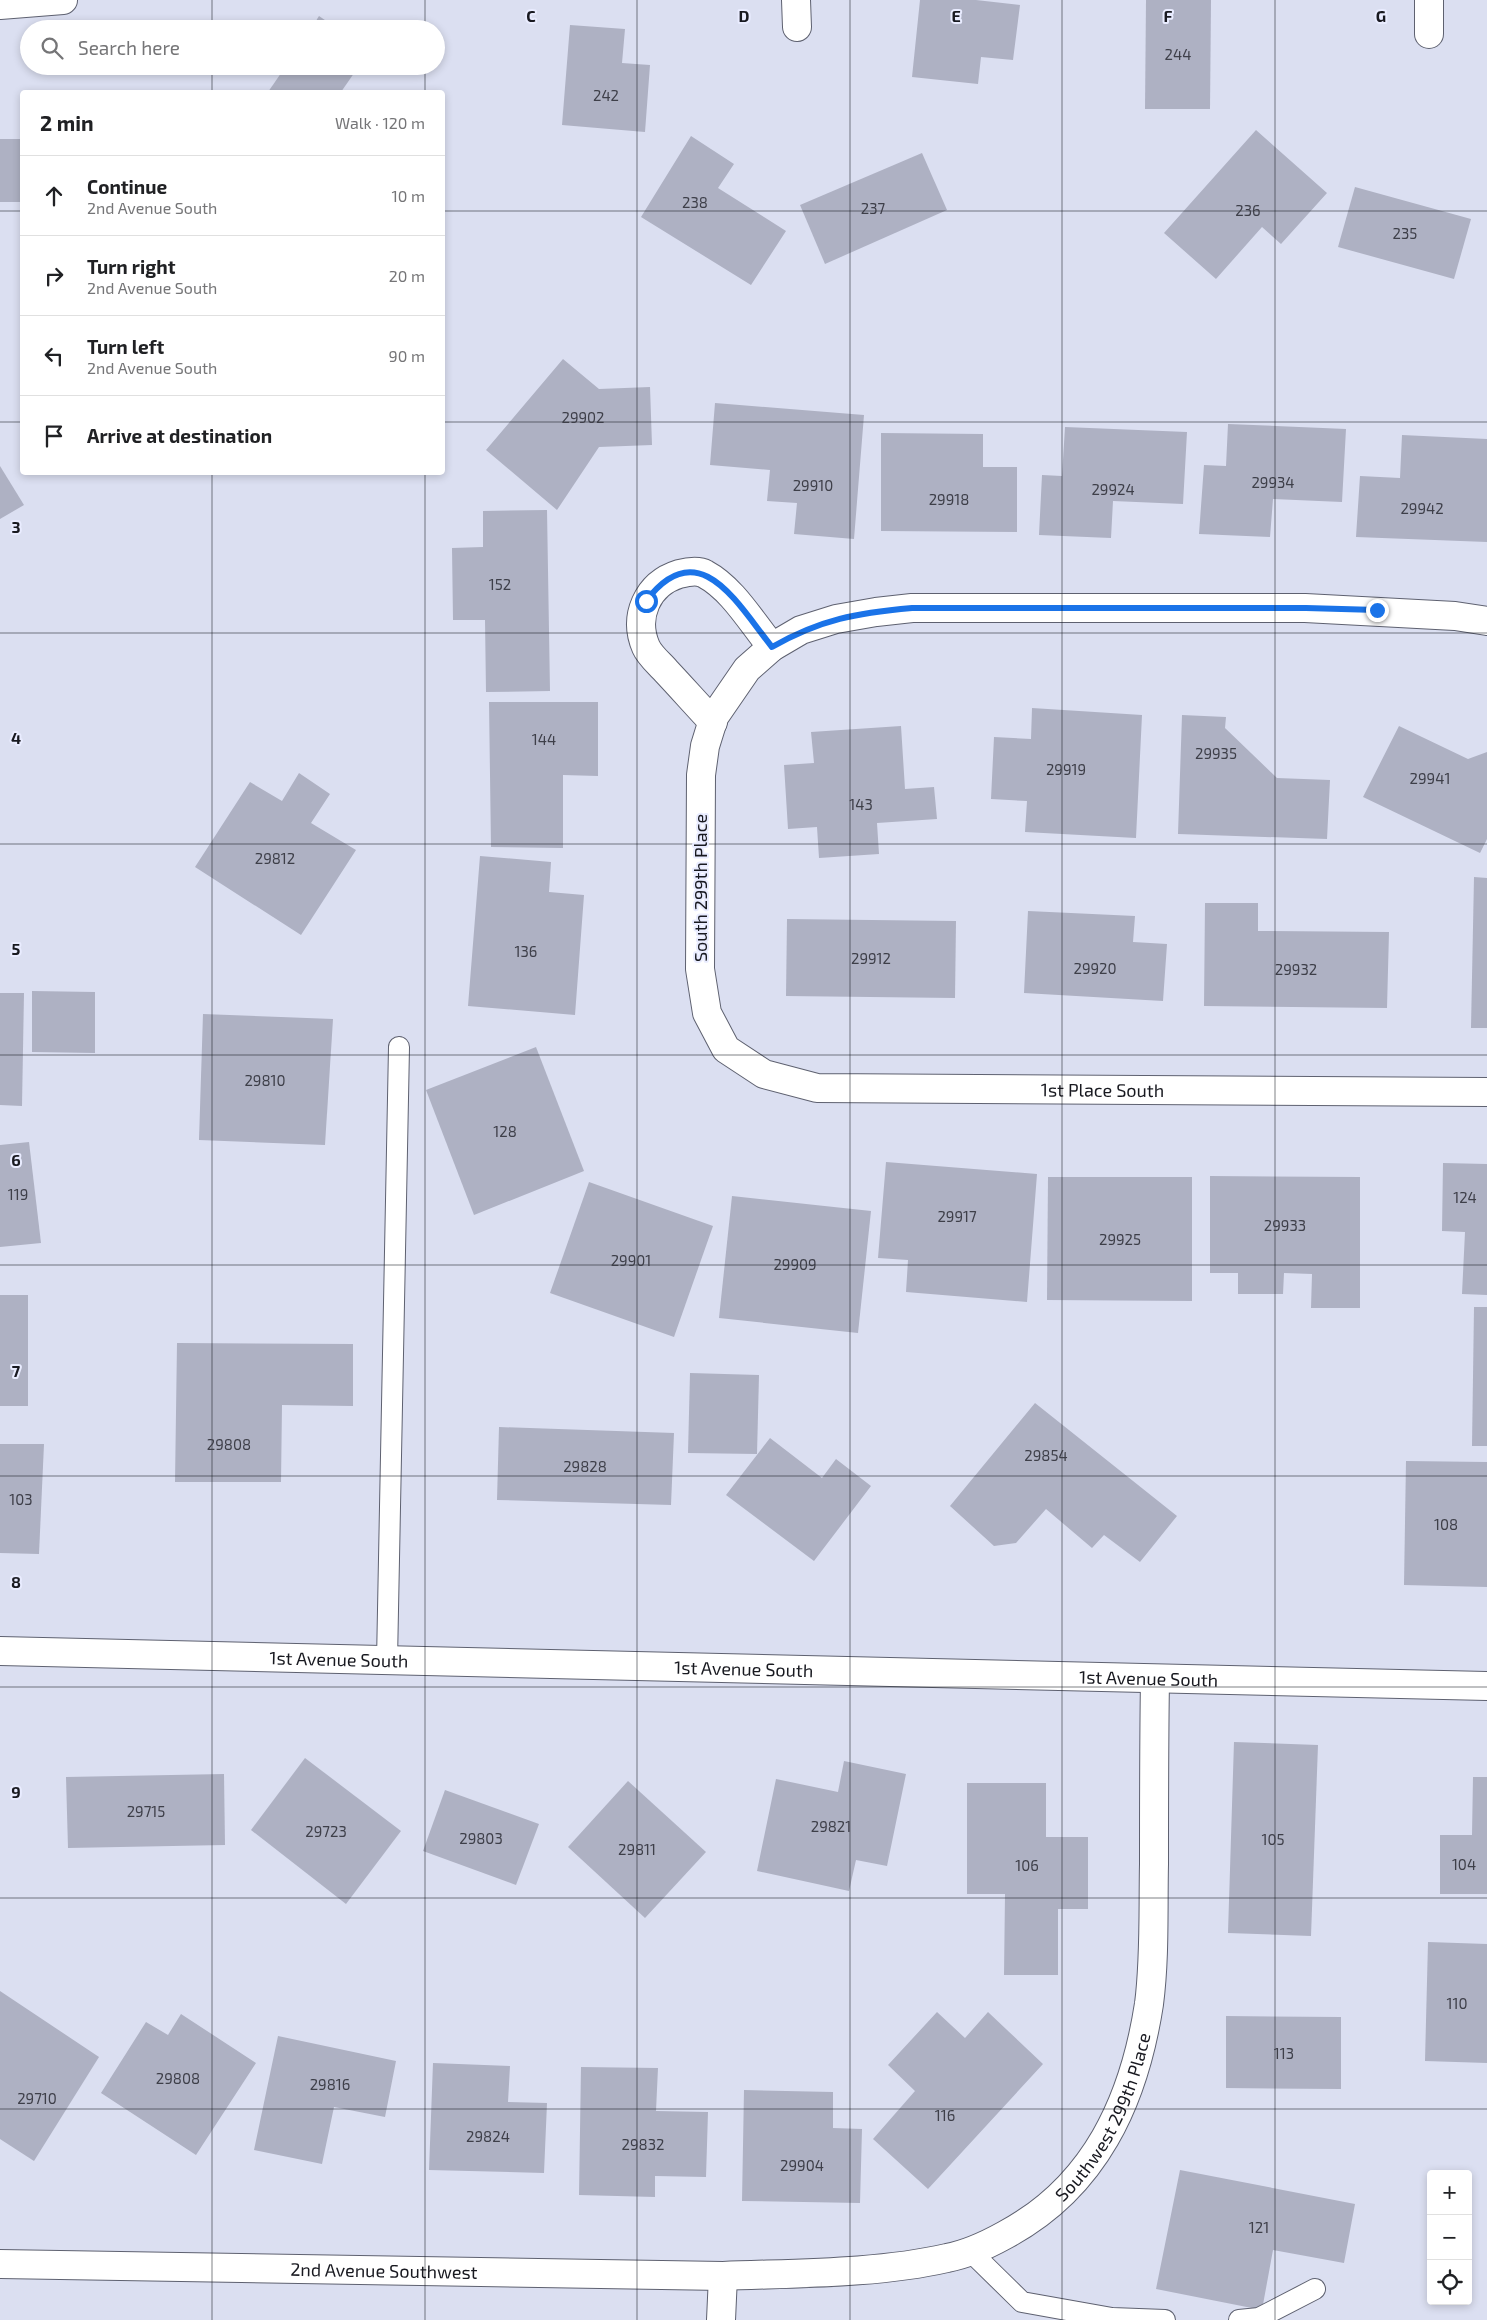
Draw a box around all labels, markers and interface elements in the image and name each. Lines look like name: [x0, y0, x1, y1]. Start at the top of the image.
text: C: [526, 6, 536, 25]
text: D: [739, 6, 750, 25]
text: E: [951, 6, 961, 25]
text: F: [1164, 6, 1173, 25]
text: G: [1376, 6, 1386, 25]
search box: [20, 20, 445, 75]
icon: search: [38, 34, 66, 62]
text: Search here: [78, 36, 180, 59]
house number: 244: [1165, 45, 1191, 63]
house number: 242: [593, 86, 619, 104]
text: 2 min: [40, 110, 94, 135]
text: Walk · 120 m: [335, 113, 425, 132]
text: Continue: [87, 175, 167, 198]
icon: ahead: [40, 182, 68, 210]
text: 10 m: [391, 186, 425, 205]
house number: 238: [682, 193, 708, 211]
text: 2nd Avenue South: [87, 198, 217, 217]
house number: 237: [861, 199, 886, 217]
house number: 236: [1235, 201, 1261, 219]
house number: 235: [1393, 224, 1417, 242]
text: Turn right: [87, 255, 175, 278]
icon: right: [40, 262, 68, 290]
text: 20 m: [389, 266, 425, 285]
text: 2nd Avenue South: [87, 278, 217, 297]
text: Turn left: [87, 335, 164, 358]
icon: left: [40, 342, 68, 370]
text: 90 m: [389, 346, 425, 365]
text: 2nd Avenue South: [87, 358, 217, 377]
house number: 29902: [561, 408, 605, 426]
icon: arrive: [40, 422, 68, 450]
text: Arrive at destination: [87, 424, 272, 447]
house number: 29934: [1251, 473, 1295, 491]
house number: 29910: [793, 476, 833, 494]
house number: 29924: [1091, 480, 1135, 498]
house number: 29918: [929, 490, 969, 508]
house number: 29942: [1400, 499, 1444, 517]
text: 3: [11, 517, 21, 536]
house number: 152: [489, 575, 511, 593]
route start: [635, 590, 658, 613]
route end: [1366, 599, 1389, 622]
text: 4: [11, 728, 21, 747]
house number: 144: [532, 730, 556, 748]
house number: 29935: [1195, 744, 1237, 762]
house number: 29919: [1046, 760, 1086, 778]
house number: 29941: [1410, 769, 1450, 787]
house number: 143: [849, 795, 873, 813]
street label: South 299th Place: [689, 814, 711, 962]
house number: 29812: [255, 849, 295, 867]
text: 5: [12, 939, 21, 958]
house number: 136: [515, 942, 537, 960]
house number: 29912: [851, 949, 891, 967]
house number: 29920: [1073, 959, 1117, 977]
house number: 29932: [1275, 960, 1317, 978]
house number: 29810: [244, 1071, 286, 1089]
street label: 1st Place South: [1041, 1078, 1164, 1101]
house number: 128: [493, 1122, 517, 1140]
text: 6: [11, 1150, 21, 1169]
house number: 119: [8, 1185, 28, 1203]
house number: 124: [1453, 1188, 1477, 1206]
house number: 29917: [937, 1207, 977, 1225]
house number: 29933: [1264, 1216, 1306, 1234]
house number: 29925: [1099, 1230, 1141, 1248]
house number: 29901: [611, 1251, 651, 1269]
house number: 29909: [773, 1255, 817, 1273]
text: 7: [12, 1361, 21, 1380]
house number: 29808: [207, 1435, 251, 1453]
house number: 29854: [1024, 1446, 1068, 1464]
house number: 29828: [563, 1457, 607, 1475]
house number: 103: [9, 1490, 33, 1508]
house number: 108: [1434, 1515, 1458, 1533]
text: 8: [11, 1572, 21, 1591]
street label: 1st Avenue South: [269, 1646, 409, 1672]
street label: 1st Avenue South: [674, 1656, 814, 1681]
street label: 1st Avenue South: [1079, 1665, 1218, 1691]
text: 9: [11, 1782, 21, 1801]
house number: 29715: [127, 1802, 165, 1820]
house number: 29821: [811, 1817, 851, 1835]
house number: 29723: [305, 1822, 347, 1840]
house number: 29803: [459, 1829, 503, 1847]
house number: 105: [1261, 1830, 1285, 1848]
house number: 29811: [618, 1840, 656, 1858]
house number: 104: [1452, 1855, 1476, 1873]
house number: 106: [1015, 1856, 1039, 1874]
house number: 110: [1447, 1994, 1468, 2012]
street label: Southwest 299th Place: [1050, 2031, 1154, 2206]
house number: 113: [1274, 2044, 1294, 2062]
house number: 29808: [156, 2069, 200, 2087]
house number: 29816: [310, 2075, 350, 2093]
house number: 29710: [17, 2089, 57, 2107]
house number: 116: [935, 2106, 955, 2124]
house number: 29824: [466, 2127, 510, 2145]
house number: 29832: [622, 2135, 664, 2153]
house number: 29904: [780, 2156, 824, 2174]
map controls: [1427, 2170, 1472, 2305]
button: +: [1427, 2170, 1472, 2215]
button: −: [1427, 2215, 1472, 2260]
house number: 121: [1249, 2218, 1269, 2236]
street label: 2nd Avenue Southwest: [290, 2258, 478, 2283]
button: locate: [1427, 2260, 1472, 2305]

